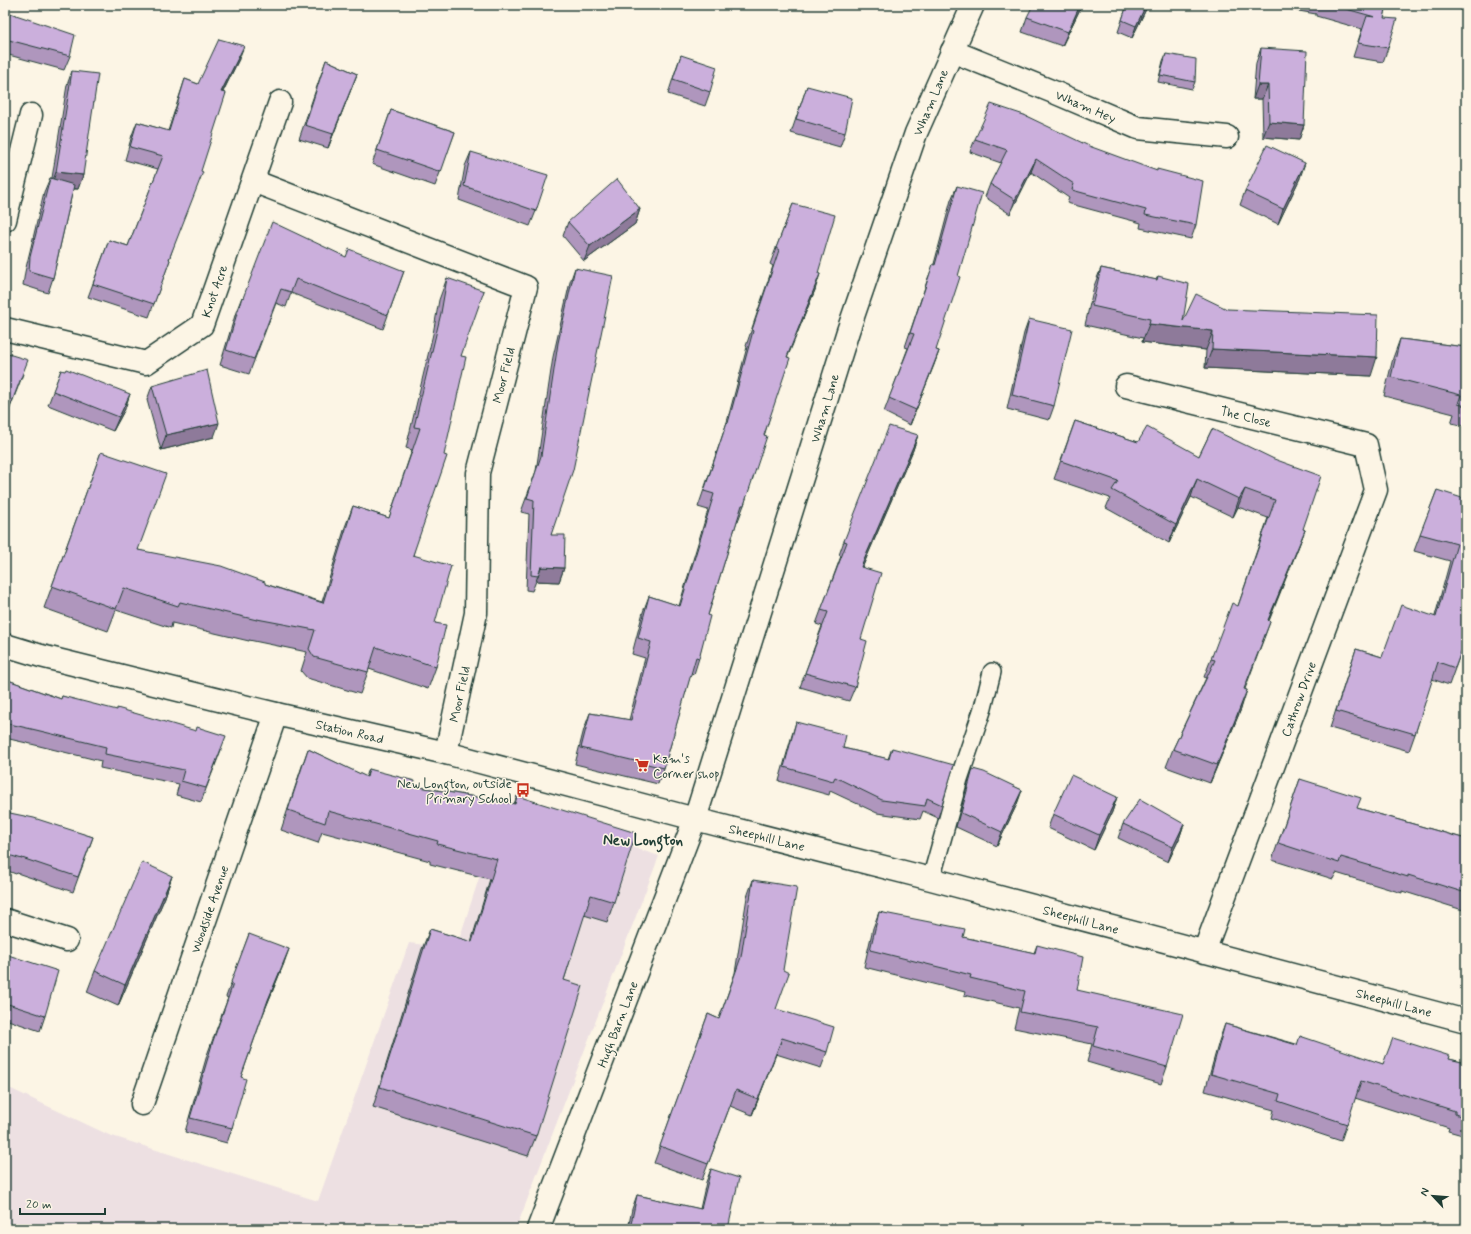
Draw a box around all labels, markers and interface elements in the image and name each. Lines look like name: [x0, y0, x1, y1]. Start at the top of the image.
street label: Wham Lane: [910, 67, 953, 139]
street label: Wham Hey: [1053, 87, 1119, 128]
street label: Knot Acre: [198, 263, 232, 320]
street label: Moor Field: [489, 346, 520, 405]
street label: Wham Lane: [807, 372, 844, 445]
street label: The Close: [1218, 403, 1273, 432]
street label: Cathrow Drive: [1278, 659, 1321, 740]
street label: Moor Field: [446, 665, 475, 724]
street label: Station Road: [314, 716, 385, 749]
place label: Kam's Corner shop: [653, 751, 720, 783]
supermarket icon: Kam's Corner shop: [634, 757, 650, 773]
place label: New Longton, outside Primary School: [397, 776, 512, 808]
bus stop icon: New Longton, outside Primary School: [515, 782, 531, 798]
street label: Sheephill Lane: [727, 821, 807, 856]
district label: New Longton: [603, 831, 684, 853]
street label: Woodside Avenue: [187, 863, 233, 956]
street label: Sheephill Lane: [1041, 902, 1121, 939]
street label: Hugh Barn Lane: [594, 979, 645, 1071]
street label: Sheephill Lane: [1354, 985, 1434, 1022]
north arrow: [1413, 1176, 1453, 1216]
text: N: [1417, 1186, 1433, 1198]
scale bar: [20, 1190, 105, 1216]
text: 20 m: [26, 1197, 52, 1213]

